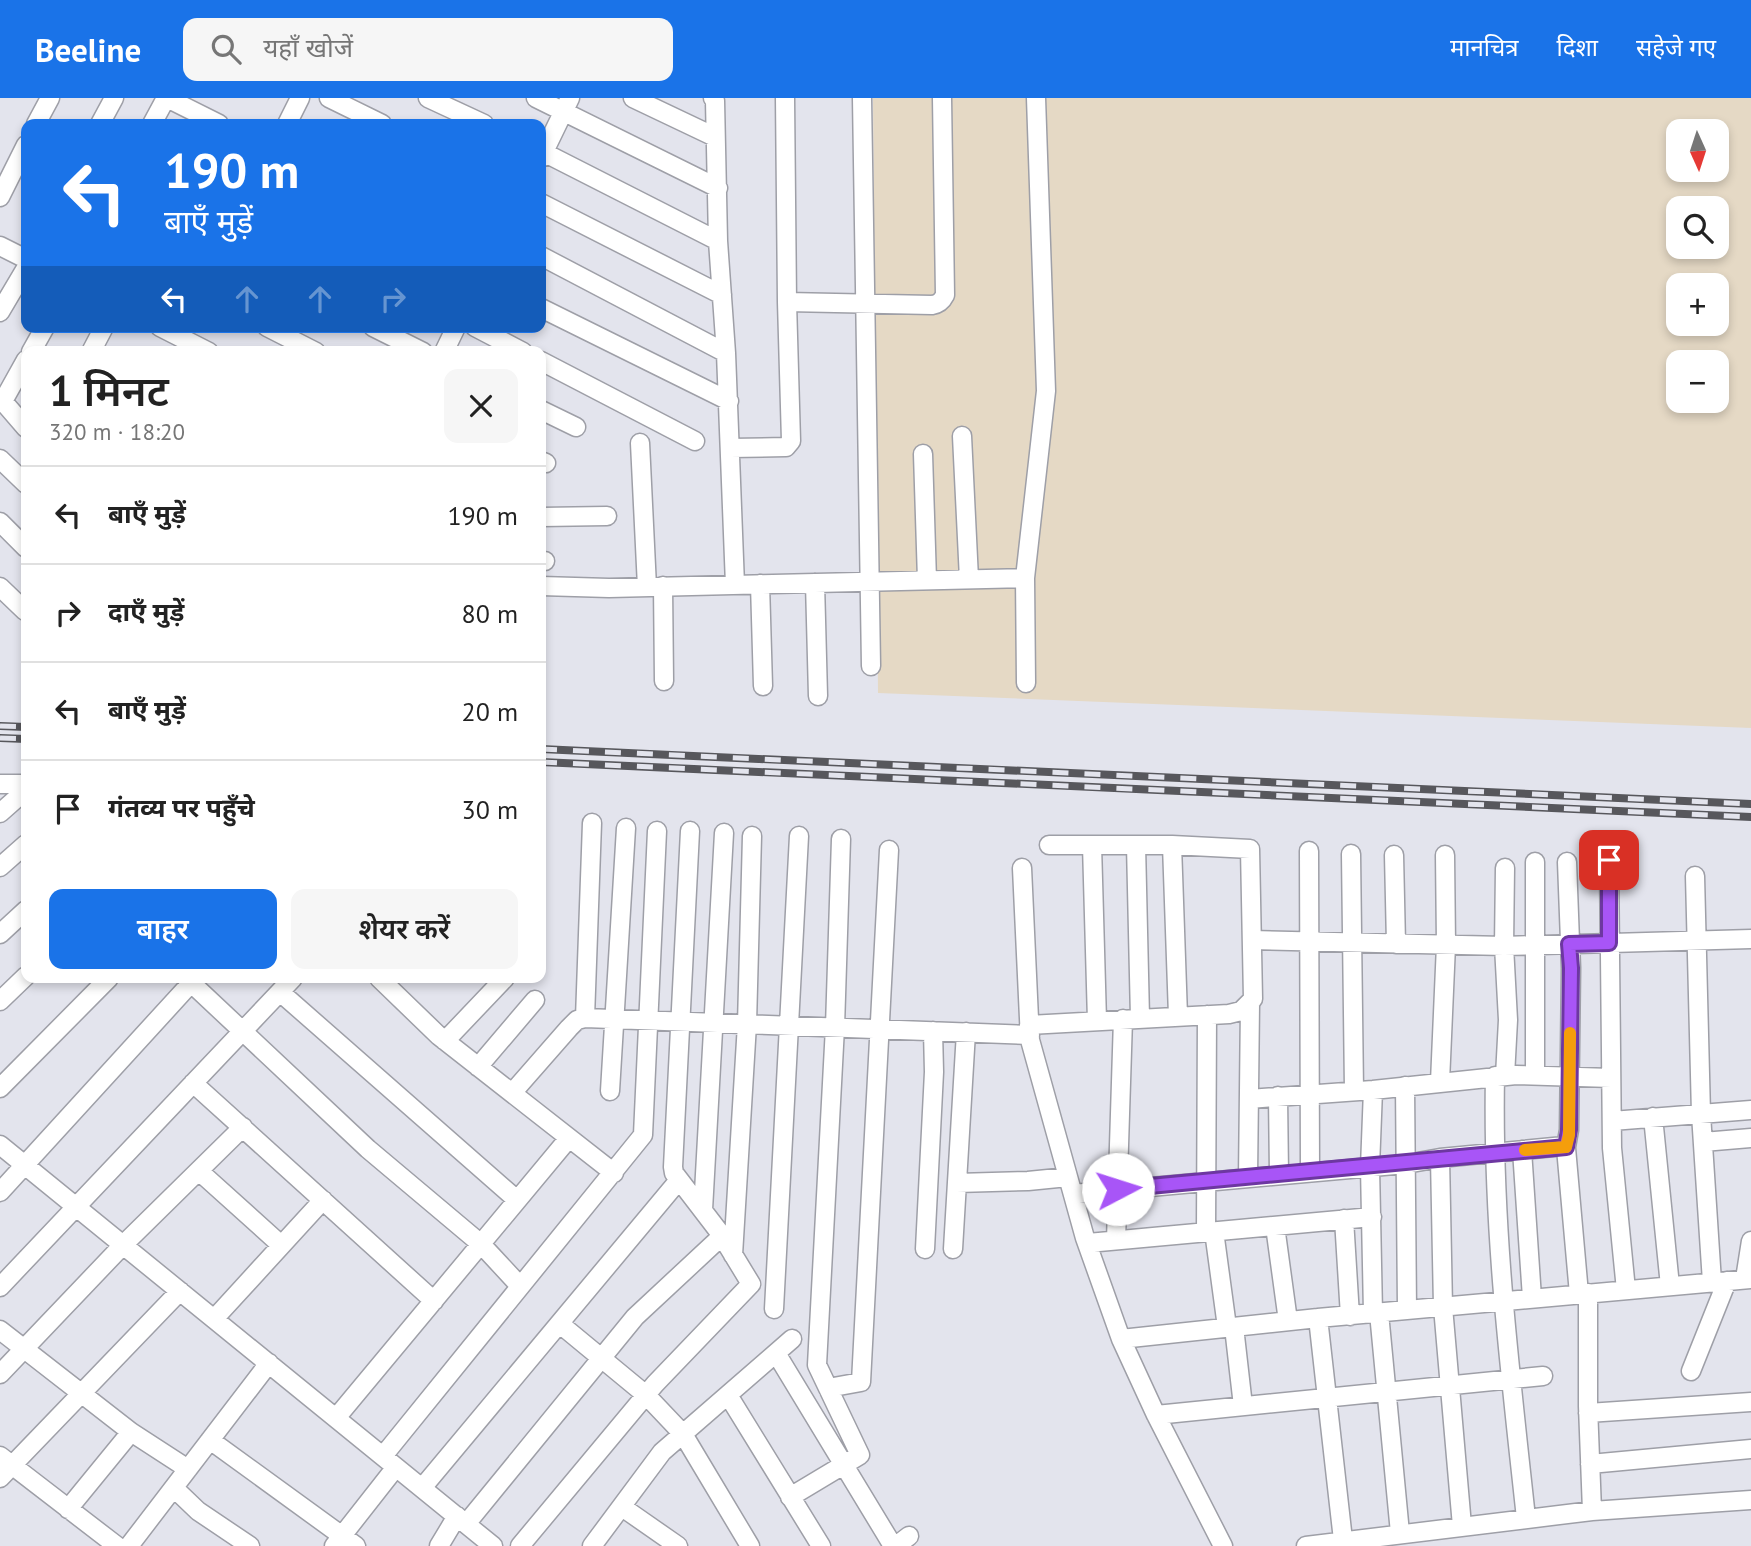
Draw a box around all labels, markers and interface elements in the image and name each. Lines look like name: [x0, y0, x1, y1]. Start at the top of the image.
search box: [183, 18, 673, 81]
text: Beeline: [35, 28, 141, 71]
icon: search: [207, 30, 245, 68]
text: यहाँ खोजें: [263, 31, 353, 64]
text: मानचित्र: [1450, 32, 1519, 63]
text: दिशा: [1557, 32, 1598, 63]
text: सहेजे गए: [1636, 32, 1716, 63]
north arrow: [1666, 119, 1729, 182]
map controls: [1666, 119, 1729, 413]
text: 190 m: [164, 138, 299, 202]
icon: left: [49, 147, 140, 238]
button: search: [1666, 196, 1729, 259]
text: बाएँ मुड़ें: [164, 200, 253, 242]
button: +: [1666, 273, 1729, 336]
icon: left: [155, 280, 193, 318]
icon: ahead: [228, 280, 266, 318]
icon: ahead: [301, 280, 339, 318]
icon: right: [374, 280, 412, 318]
button: −: [1666, 350, 1729, 413]
text: 1 मिनट: [49, 363, 169, 418]
button: close: [444, 369, 518, 443]
text: 320 m · 18:20: [49, 417, 185, 446]
icon: left: [49, 496, 87, 534]
text: बाएँ मुड़ें: [108, 497, 186, 530]
text: 190 m: [447, 499, 518, 532]
icon: right: [49, 594, 87, 632]
text: दाएँ मुड़ें: [108, 595, 184, 628]
text: 80 m: [462, 597, 518, 630]
icon: left: [49, 692, 87, 730]
text: बाएँ मुड़ें: [108, 693, 186, 726]
text: 20 m: [462, 695, 518, 728]
icon: arrive: [49, 790, 87, 828]
text: गंतव्य पर पहुँचे: [108, 791, 255, 824]
text: 30 m: [462, 793, 518, 826]
pin: [1579, 830, 1639, 890]
icon: arrive: [1590, 841, 1628, 879]
button: बाहर: [49, 889, 277, 969]
button: शेयर करें: [291, 889, 518, 969]
position arrow: [1081, 1152, 1155, 1226]

